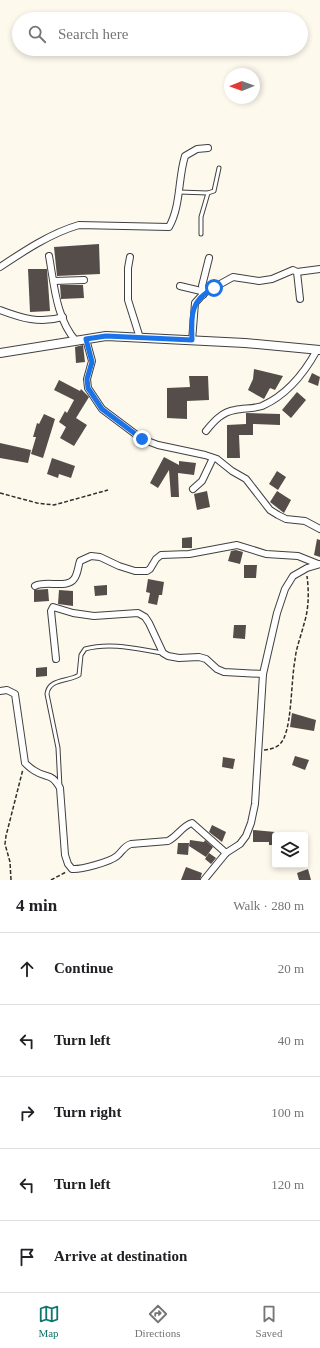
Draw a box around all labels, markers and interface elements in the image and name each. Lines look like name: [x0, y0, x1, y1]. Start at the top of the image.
search box: [12, 12, 308, 56]
icon: search: [26, 23, 48, 45]
text: Search here: [58, 26, 128, 42]
north arrow: [224, 68, 260, 104]
route start: [205, 279, 223, 297]
route end: [133, 430, 151, 448]
map controls: [272, 832, 308, 868]
button: layers: [272, 832, 308, 868]
text: 4 min: [16, 896, 57, 915]
text: Walk · 280 m: [233, 898, 304, 913]
icon: ahead: [16, 958, 38, 980]
text: Continue: [54, 960, 113, 976]
text: 20 m: [278, 961, 304, 976]
icon: left: [16, 1030, 38, 1052]
text: Turn left: [54, 1032, 111, 1048]
text: 40 m: [278, 1033, 304, 1048]
icon: right: [16, 1102, 38, 1124]
text: Turn right: [54, 1104, 121, 1120]
text: 100 m: [271, 1105, 304, 1120]
icon: left: [16, 1174, 38, 1196]
text: Turn left: [54, 1176, 111, 1192]
text: 120 m: [271, 1177, 304, 1192]
icon: arrive: [16, 1246, 38, 1268]
text: Arrive at destination: [54, 1248, 187, 1264]
tab: Map: [38, 1303, 60, 1339]
tab: Directions: [135, 1303, 180, 1339]
tab: Saved: [256, 1303, 282, 1339]

